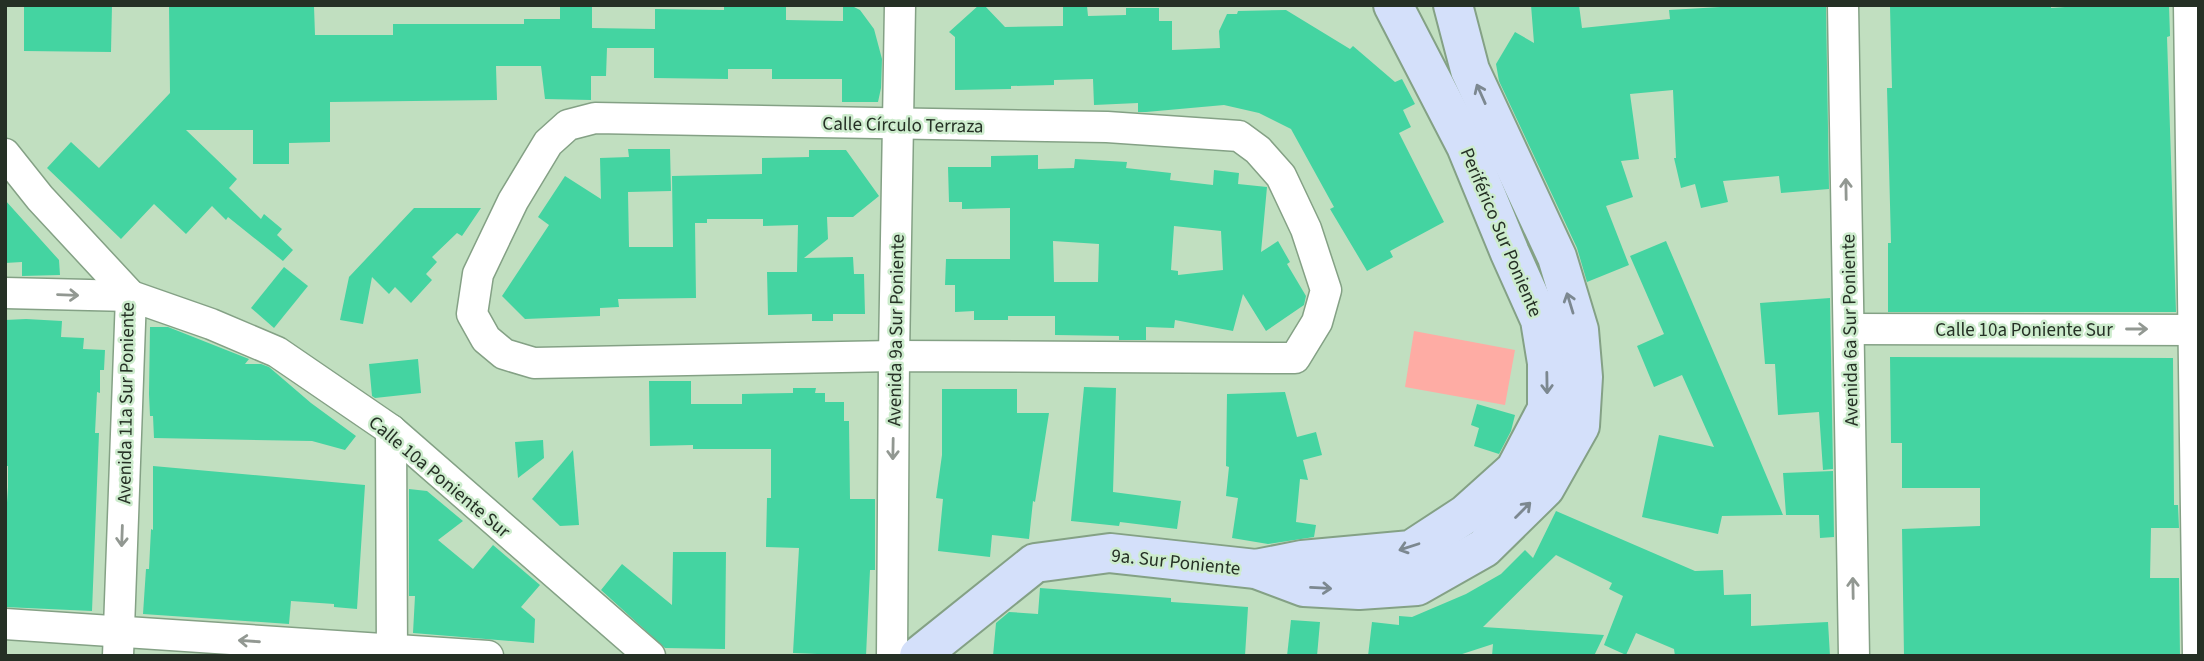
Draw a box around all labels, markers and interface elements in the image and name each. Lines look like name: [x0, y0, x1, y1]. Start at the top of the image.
one-way arrow: [1474, 84, 1487, 105]
street label: Calle Círculo Terraza: [822, 111, 984, 140]
street label: Periférico Sur Poniente: [1453, 144, 1548, 321]
one-way arrow: [1839, 177, 1853, 200]
street label: Avenida 9a Sur Poniente: [881, 234, 912, 426]
street label: Avenida 6a Sur Poniente: [1835, 234, 1866, 426]
one-way arrow: [56, 288, 79, 301]
one-way arrow: [1563, 292, 1576, 314]
street label: Avenida 11a Sur Poniente: [111, 302, 142, 504]
street label: Calle 10a Poniente Sur: [1935, 317, 2113, 344]
one-way arrow: [2126, 322, 2149, 336]
one-way arrow: [1540, 371, 1554, 394]
street label: Calle 10a Poniente Sur: [362, 410, 516, 545]
one-way arrow: [886, 437, 900, 460]
one-way arrow: [1514, 502, 1531, 519]
one-way arrow: [116, 524, 129, 547]
street label: 9a. Sur Poniente: [1110, 542, 1242, 583]
one-way arrow: [1399, 542, 1421, 555]
one-way arrow: [1846, 576, 1860, 599]
one-way arrow: [1309, 582, 1332, 595]
one-way arrow: [238, 634, 261, 647]

